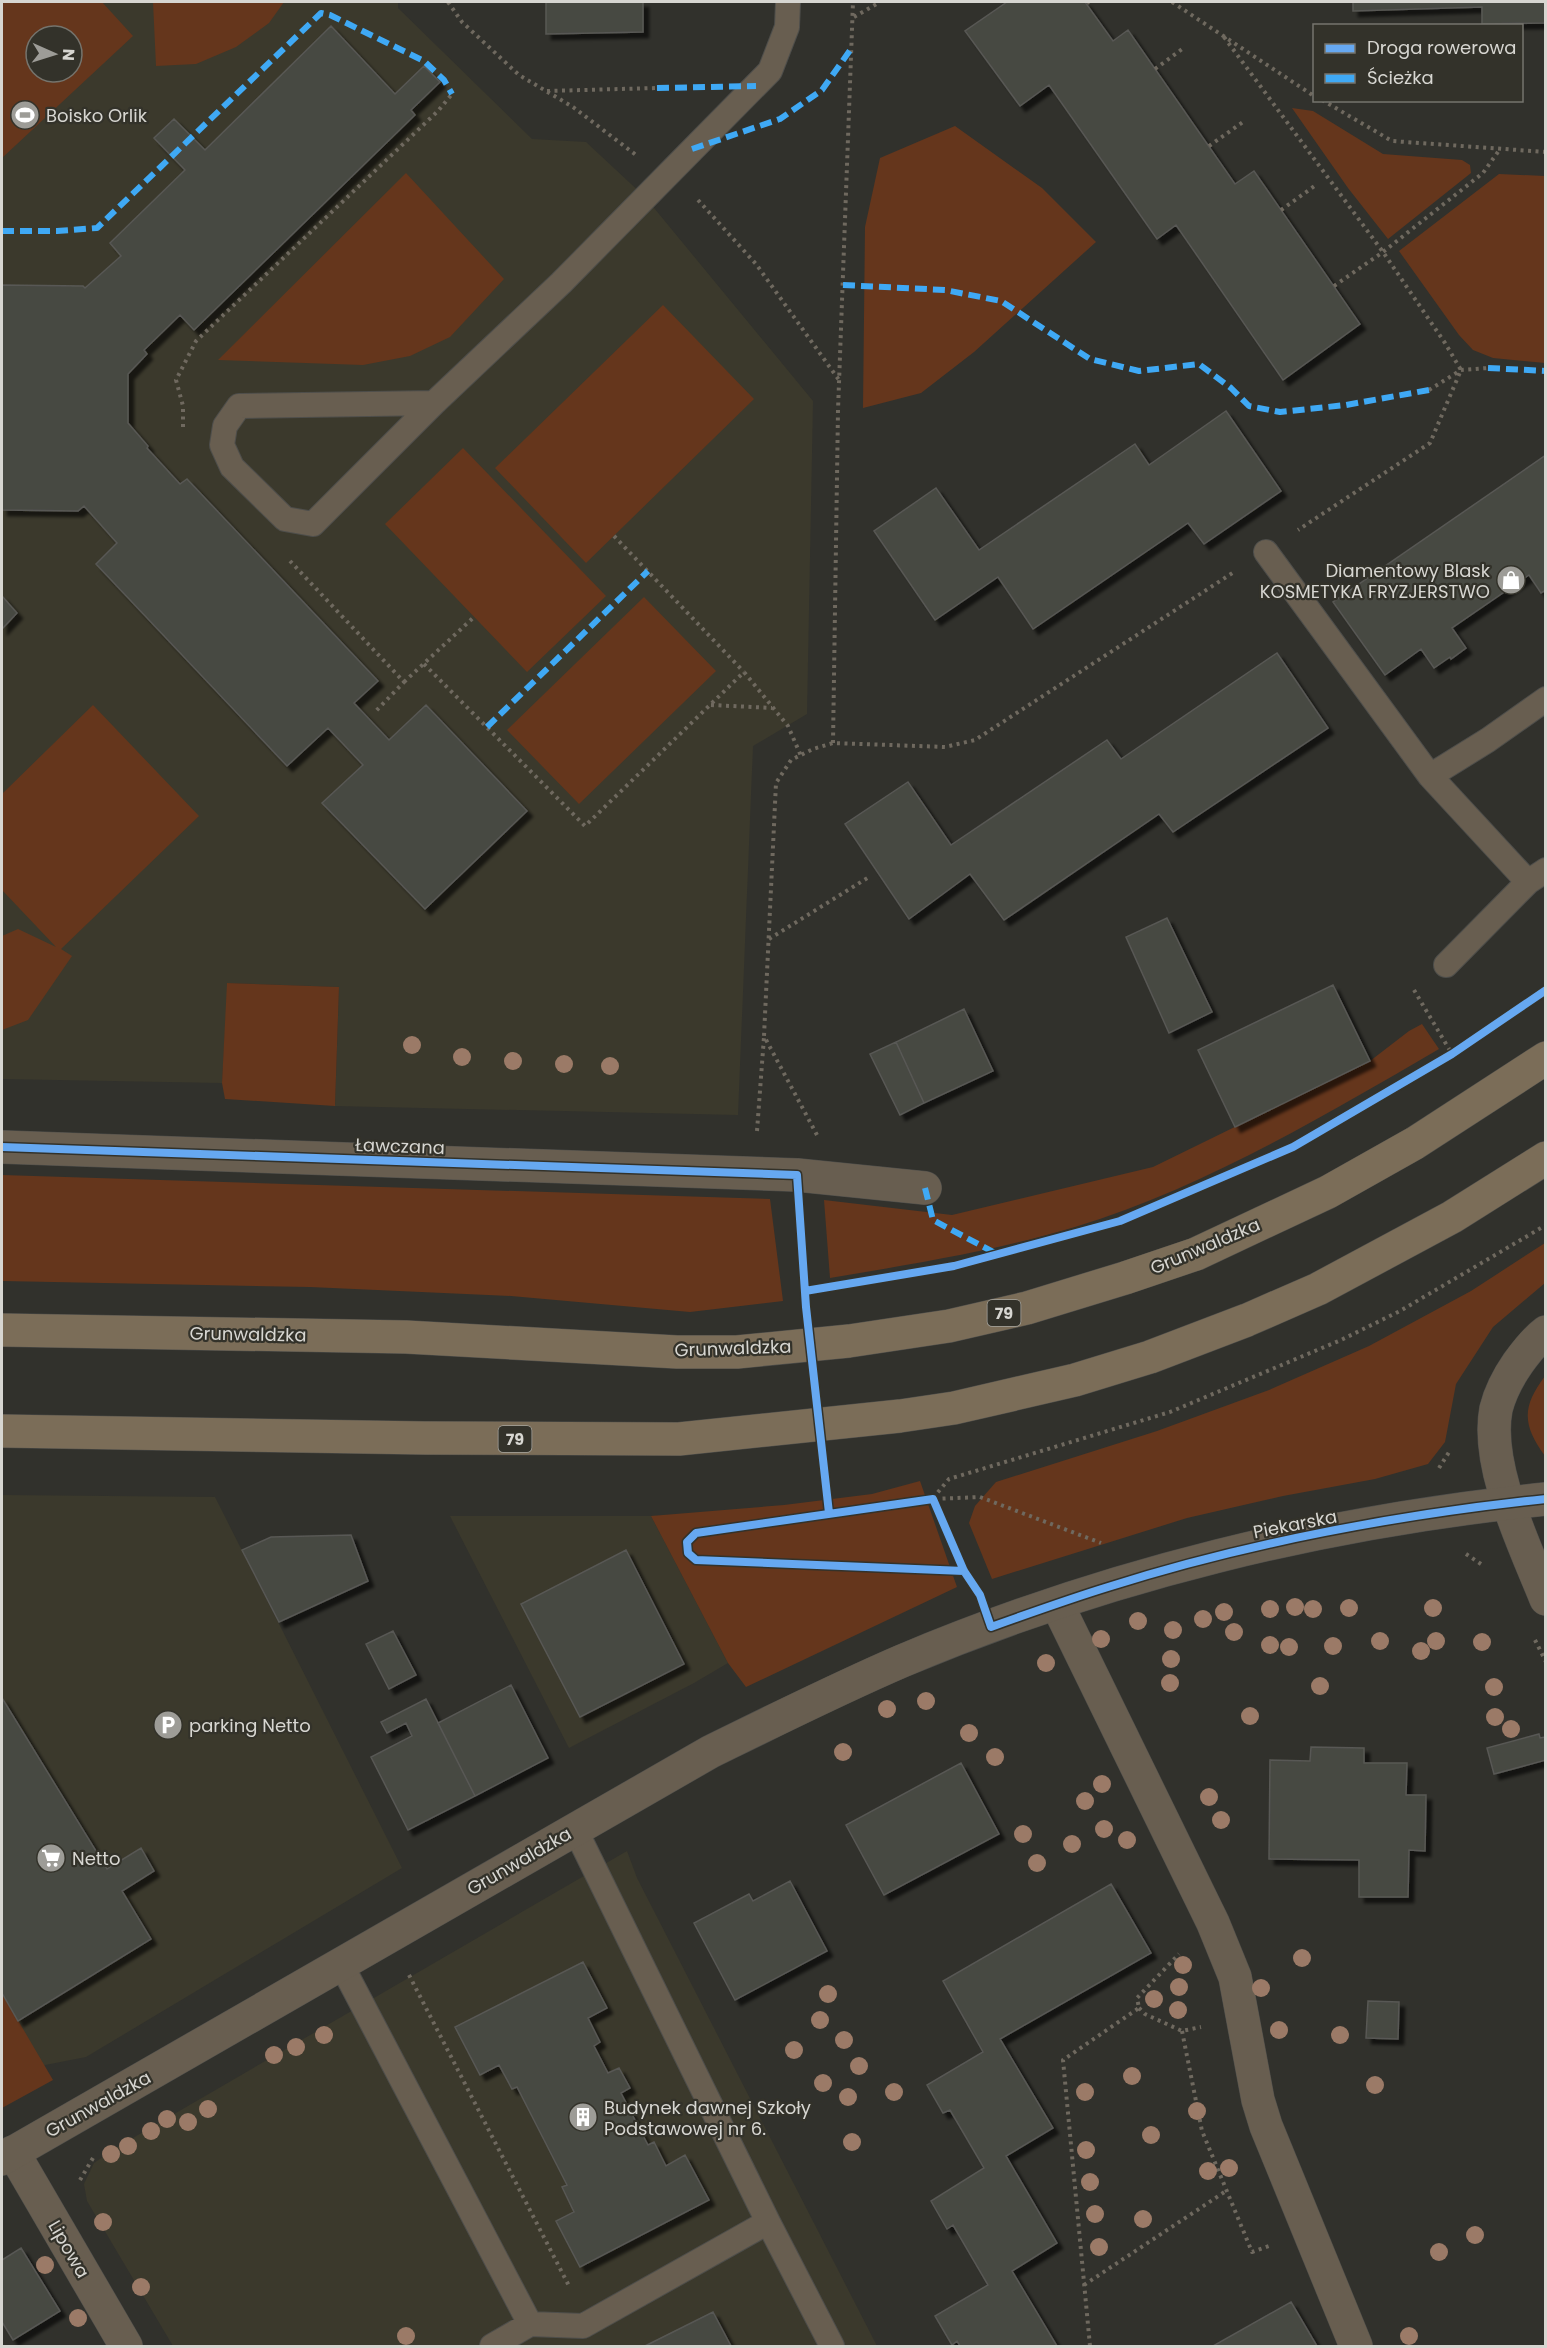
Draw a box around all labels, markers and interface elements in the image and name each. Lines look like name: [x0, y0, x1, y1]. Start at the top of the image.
north arrow: [24, 24, 84, 84]
legend: [1313, 24, 1523, 102]
text: Droga rowerowa: [1367, 35, 1516, 60]
text: N: [57, 48, 80, 61]
text: Ścieżka: [1367, 65, 1434, 90]
sports icon: Boisko Orlik: [9, 99, 41, 131]
place label: Boisko Orlik: [46, 103, 148, 128]
place label: Diamentowy Blask KOSMETYKA FRYZJERSTWO: [1260, 558, 1491, 604]
shop icon: Diamentowy Blask KOSMETYKA FRYZJERSTWO: [1495, 564, 1527, 596]
street label: Ławczana: [355, 1132, 445, 1160]
street label: Grunwaldzka: [1146, 1212, 1264, 1280]
road number: 79: [988, 1300, 1020, 1326]
street label: Grunwaldzka: [189, 1320, 307, 1348]
street label: Grunwaldzka: [674, 1333, 792, 1363]
road number: 79: [498, 1426, 532, 1452]
street label: Piekarska: [1251, 1504, 1339, 1544]
parking icon: parking Netto: [152, 1709, 184, 1741]
place label: parking Netto: [189, 1713, 311, 1738]
street label: Grunwaldzka: [462, 1821, 576, 1901]
supermarket icon: Netto: [35, 1842, 67, 1874]
place label: Netto: [72, 1846, 120, 1871]
street label: Grunwaldzka: [41, 2065, 155, 2143]
place label: Budynek dawnej Szkoły Podstawowej nr 6.: [604, 2095, 811, 2141]
building icon: Budynek dawnej Szkoły Podstawowej nr 6.: [567, 2101, 599, 2133]
street label: Lipowa: [42, 2216, 96, 2282]

